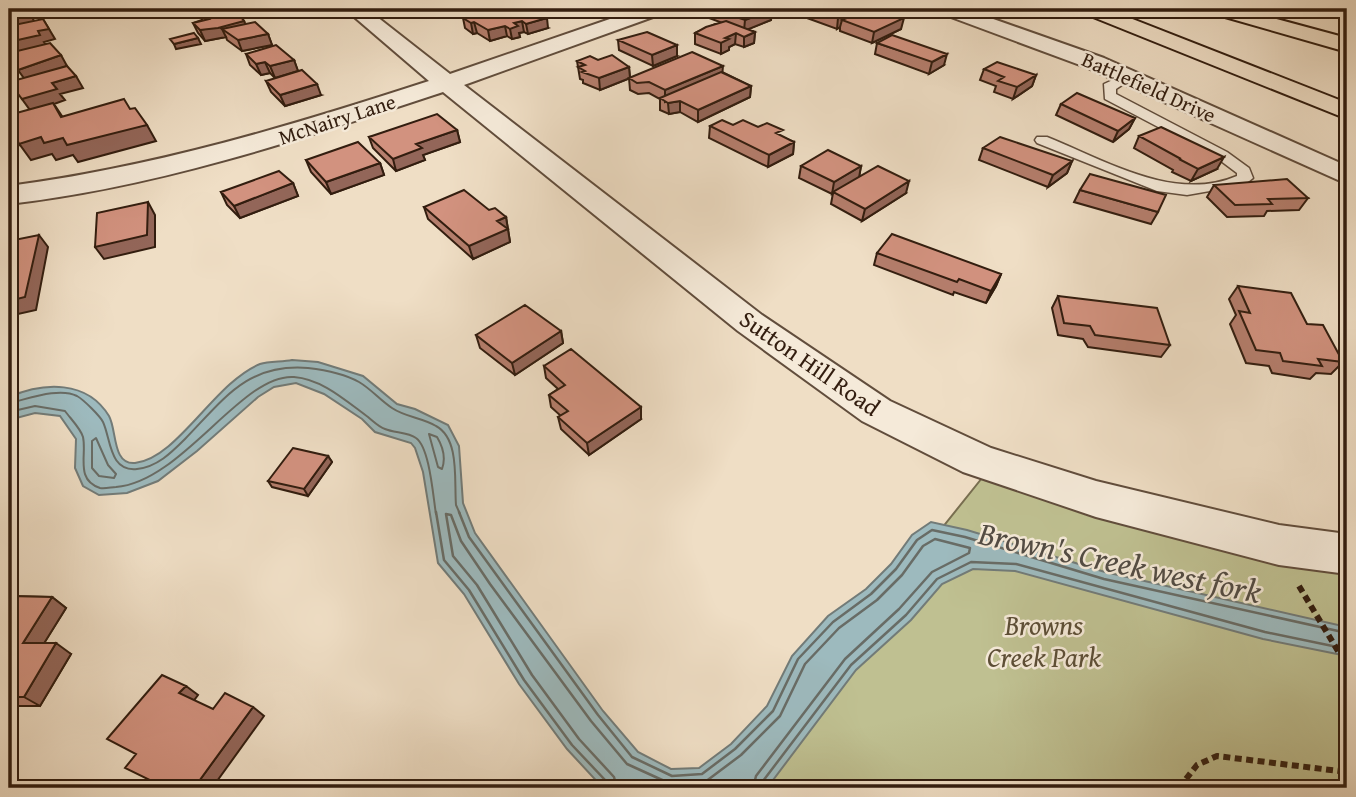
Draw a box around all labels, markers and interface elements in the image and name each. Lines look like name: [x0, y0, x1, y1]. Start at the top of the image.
street label: Battlefield Drive: [1077, 44, 1221, 130]
street label: McNairy Lane: [274, 85, 400, 153]
street label: Sutton Hill Road: [733, 302, 887, 425]
water label: Brown's Creek west fork: [974, 509, 1266, 615]
park label: Browns Creek Park: [987, 604, 1101, 677]

